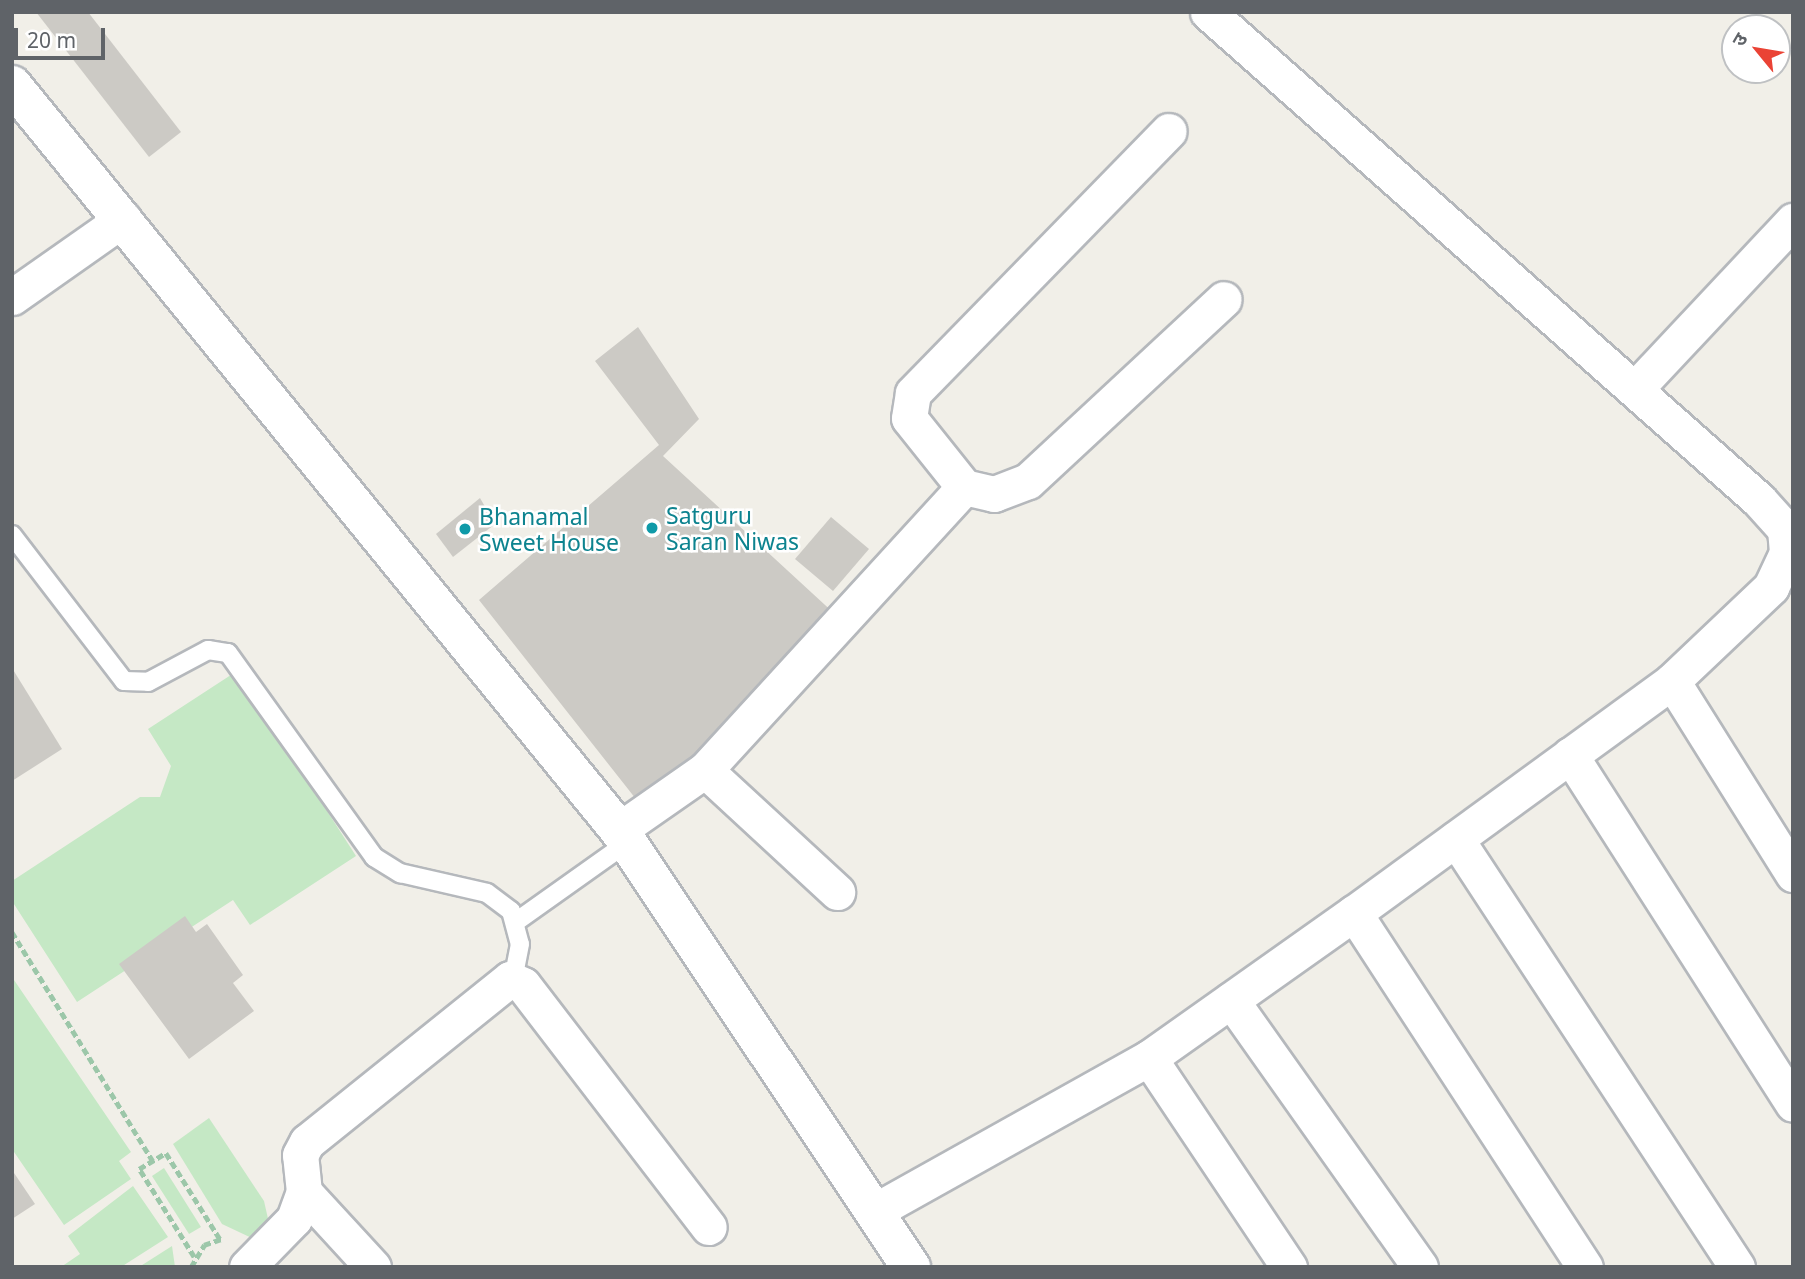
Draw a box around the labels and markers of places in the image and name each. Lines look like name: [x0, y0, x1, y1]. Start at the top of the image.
place label: Satguru Saran Niwas: [666, 501, 799, 555]
place label: Bhanamal Sweet House: [479, 502, 619, 556]
marker: Satguru Saran Niwas: [644, 520, 660, 536]
marker: Bhanamal Sweet House: [457, 521, 473, 537]

